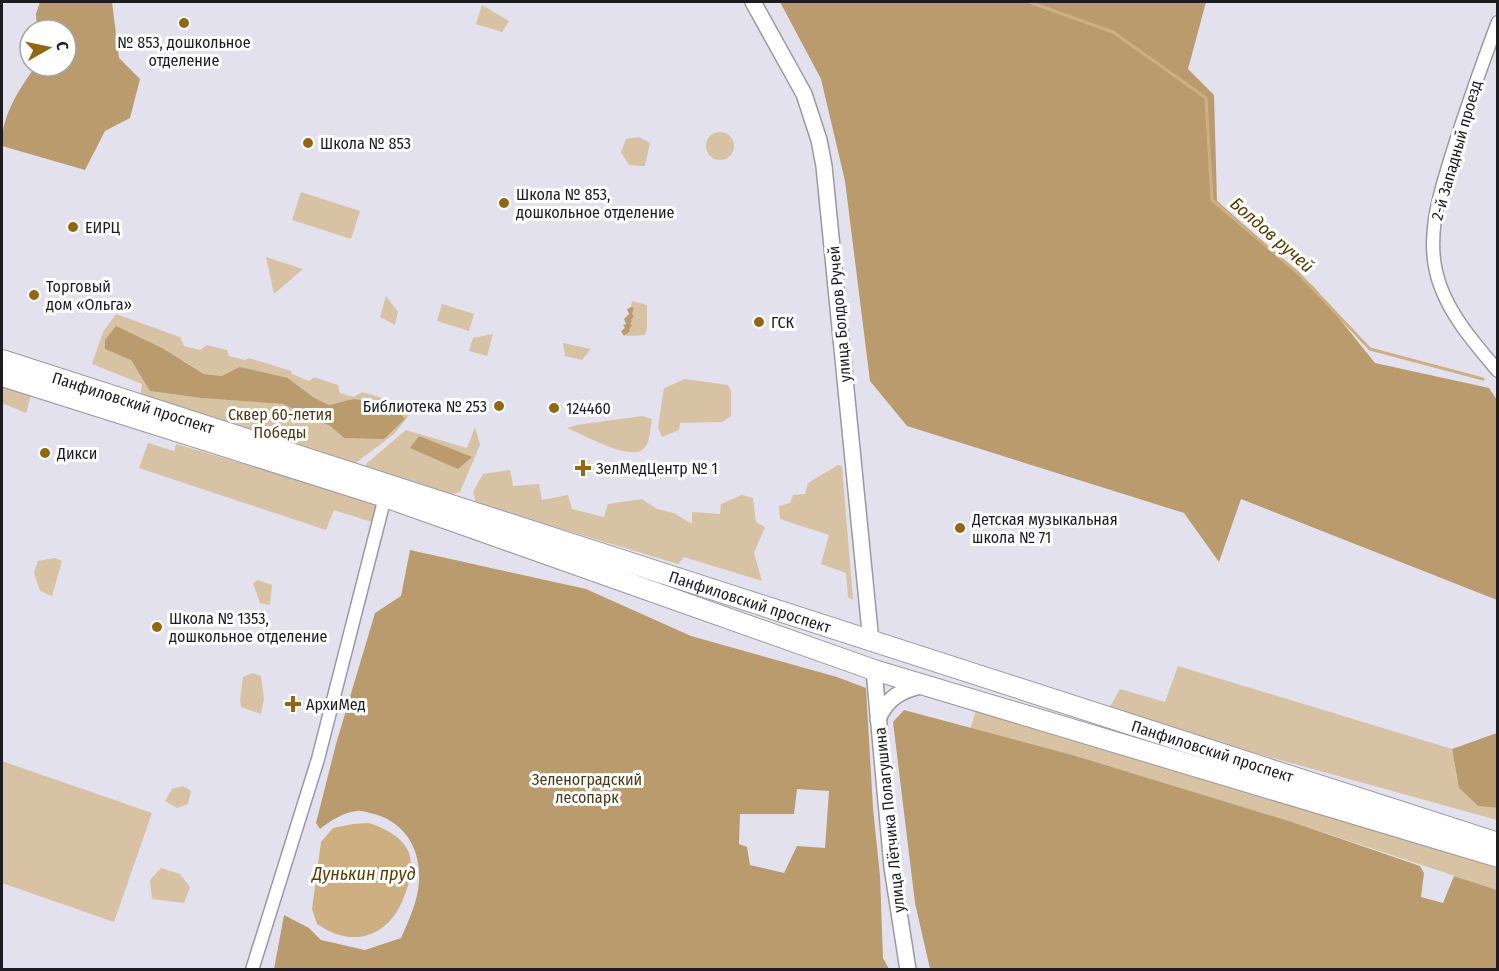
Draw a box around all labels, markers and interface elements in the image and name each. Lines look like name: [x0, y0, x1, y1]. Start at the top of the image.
marker: № 853, дошкольное отделение: [177, 16, 191, 30]
north arrow: [18, 18, 78, 78]
place label: № 853, дошкольное отделение: [117, 33, 251, 70]
text: С: [52, 40, 72, 52]
street label: 2-й Западный проезд: [1427, 78, 1486, 222]
place label: Школа № 853: [320, 134, 411, 153]
marker: Школа № 853: [301, 136, 315, 150]
place label: Школа № 853, дошкольное отделение: [516, 185, 675, 222]
water label: Болдов ручей: [1226, 193, 1318, 277]
marker: Школа № 853, дошкольное отделение: [497, 196, 511, 210]
place label: ЕИРЦ: [85, 218, 121, 237]
marker: ЕИРЦ: [66, 220, 80, 234]
street label: улица Болдов Ручей: [824, 245, 855, 383]
place label: Торговый дом «Ольга»: [46, 277, 132, 314]
marker: Торговый дом «Ольга»: [27, 288, 41, 302]
place label: ГСК: [771, 313, 795, 332]
marker: ГСК: [752, 315, 766, 329]
street label: Панфиловский проспект: [50, 368, 217, 438]
place label: Библиотека № 253: [363, 397, 487, 416]
marker: Библиотека № 253: [492, 399, 506, 413]
place label: 124460: [566, 399, 611, 418]
marker: 124460: [547, 401, 561, 415]
park label: Сквер 60-летия Победы: [228, 405, 332, 442]
place label: Дикси: [56, 444, 97, 463]
marker: Дикси: [38, 446, 52, 460]
marker: ЗелМедЦентр № 1: [574, 459, 592, 477]
place label: ЗелМедЦентр № 1: [596, 459, 718, 478]
place label: Детская музыкальная школа № 71: [971, 510, 1118, 547]
marker: Детская музыкальная школа № 71: [953, 521, 967, 535]
street label: Панфиловский проспект: [666, 567, 834, 637]
place label: Школа № 1353, дошкольное отделение: [169, 609, 328, 646]
marker: Школа № 1353, дошкольное отделение: [150, 620, 164, 634]
marker: АрхиМед: [284, 695, 302, 713]
place label: АрхиМед: [306, 695, 366, 714]
street label: Панфиловский проспект: [1129, 716, 1296, 786]
street label: улица Лётчика Полагушина: [870, 726, 909, 914]
park label: Зеленоградский лесопарк: [532, 770, 642, 807]
water label: Дунькин пруд: [310, 863, 416, 885]

